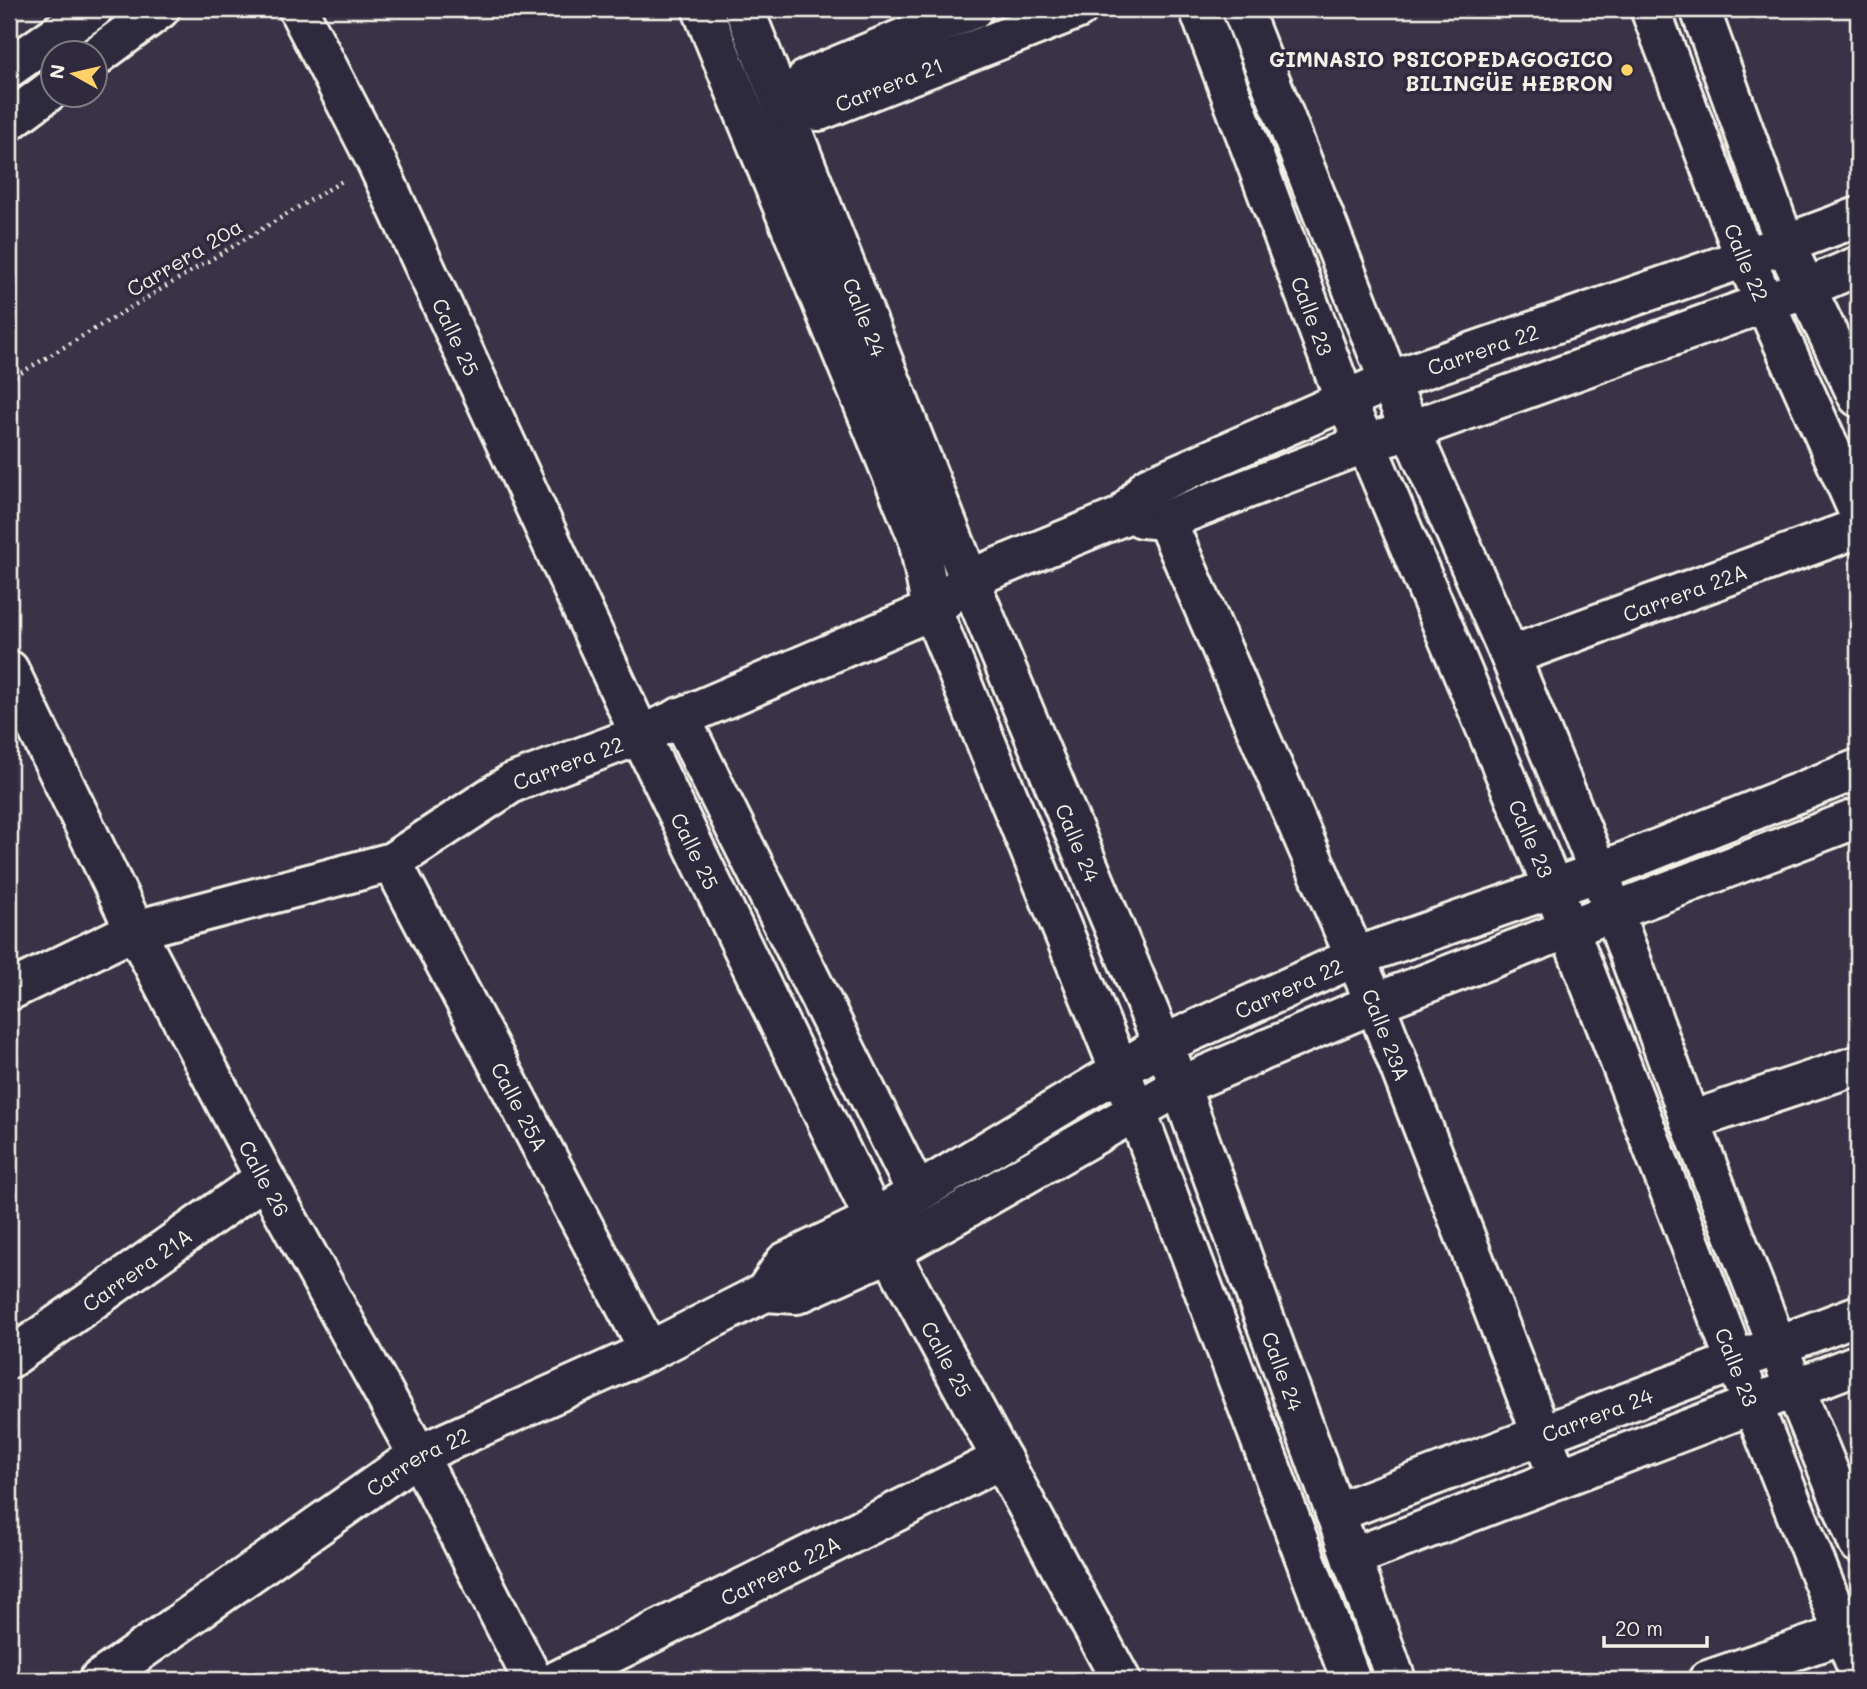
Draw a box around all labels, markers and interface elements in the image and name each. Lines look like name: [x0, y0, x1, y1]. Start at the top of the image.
north arrow: [38, 38, 108, 108]
place label: GIMNASIO PSICOPEDAGOGICO BILINGÜE HEBRON: [1269, 45, 1613, 96]
street label: Carrera 21: [831, 50, 946, 117]
marker: GIMNASIO PSICOPEDAGOGICO BILINGÜE HEBRON: [1619, 62, 1635, 78]
text: N: [43, 63, 70, 80]
street label: Carrera 20a: [121, 212, 247, 302]
street label: Calle 22: [1719, 219, 1776, 305]
street label: Calle 23: [1286, 272, 1340, 359]
street label: Calle 24: [838, 274, 893, 361]
street label: Calle 25: [427, 293, 486, 380]
street label: Carrera 22: [1423, 317, 1542, 380]
street label: Carrera 22A: [1619, 557, 1750, 627]
street label: Carrera 22: [509, 729, 627, 795]
street label: Calle 23: [1504, 795, 1561, 881]
street label: Calle 24: [1050, 799, 1107, 886]
street label: Calle 25: [666, 808, 726, 893]
street label: Carrera 22: [1230, 951, 1347, 1024]
street label: Calle 23A: [1357, 984, 1417, 1085]
street label: Calle 25A: [486, 1057, 555, 1155]
street label: Calle 26: [234, 1135, 297, 1221]
street label: Carrera 21A: [76, 1221, 197, 1317]
street label: Calle 25: [916, 1316, 979, 1401]
street label: Calle 23: [1710, 1323, 1765, 1410]
street label: Calle 24: [1257, 1327, 1311, 1415]
street label: Carrera 24: [1538, 1380, 1657, 1447]
street label: Carrera 22: [360, 1420, 473, 1501]
street label: Carrera 22A: [716, 1528, 844, 1611]
scale bar: [1604, 1605, 1708, 1649]
text: 20 m: [1615, 1614, 1663, 1641]

